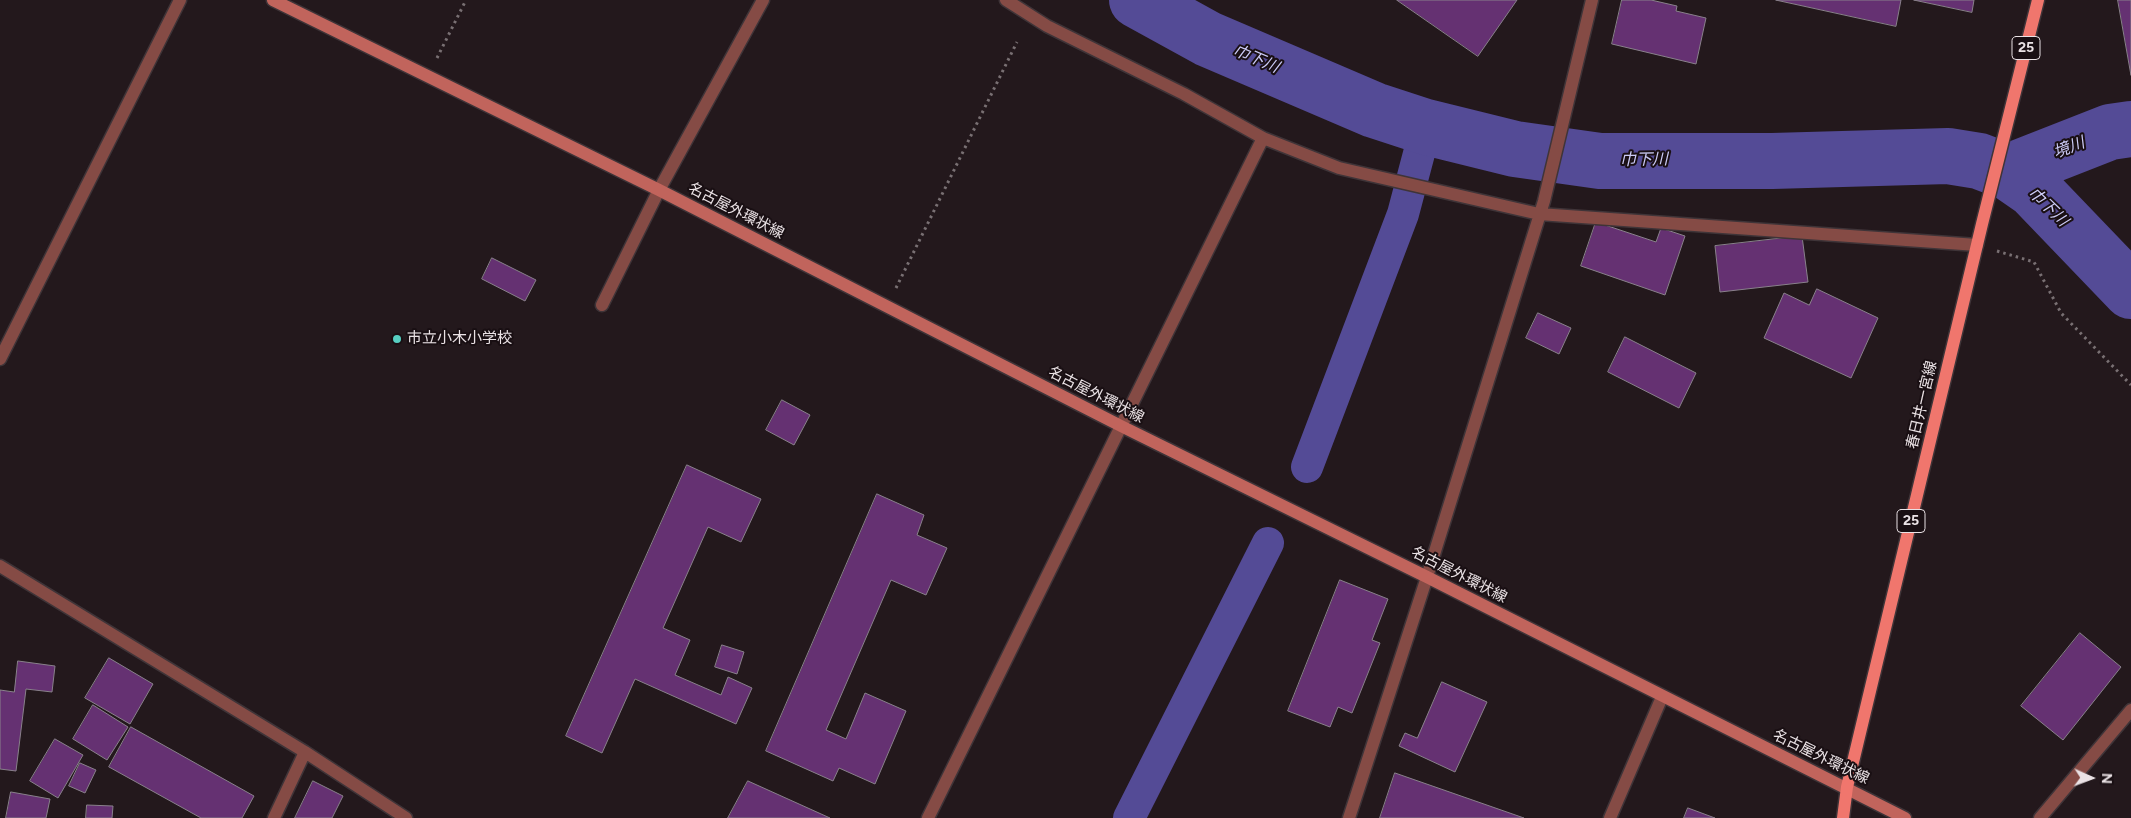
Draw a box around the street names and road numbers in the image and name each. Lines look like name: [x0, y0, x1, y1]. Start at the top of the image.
road number: 25: [2012, 36, 2040, 59]
street label: 名古屋外環状線: [685, 179, 787, 243]
street label: 春日井一宮線: [1903, 359, 1941, 451]
street label: 名古屋外環状線: [1045, 363, 1147, 427]
road number: 25: [1897, 510, 1925, 532]
street label: 名古屋外環状線: [1408, 543, 1510, 607]
street label: 名古屋外環状線: [1770, 726, 1872, 788]

